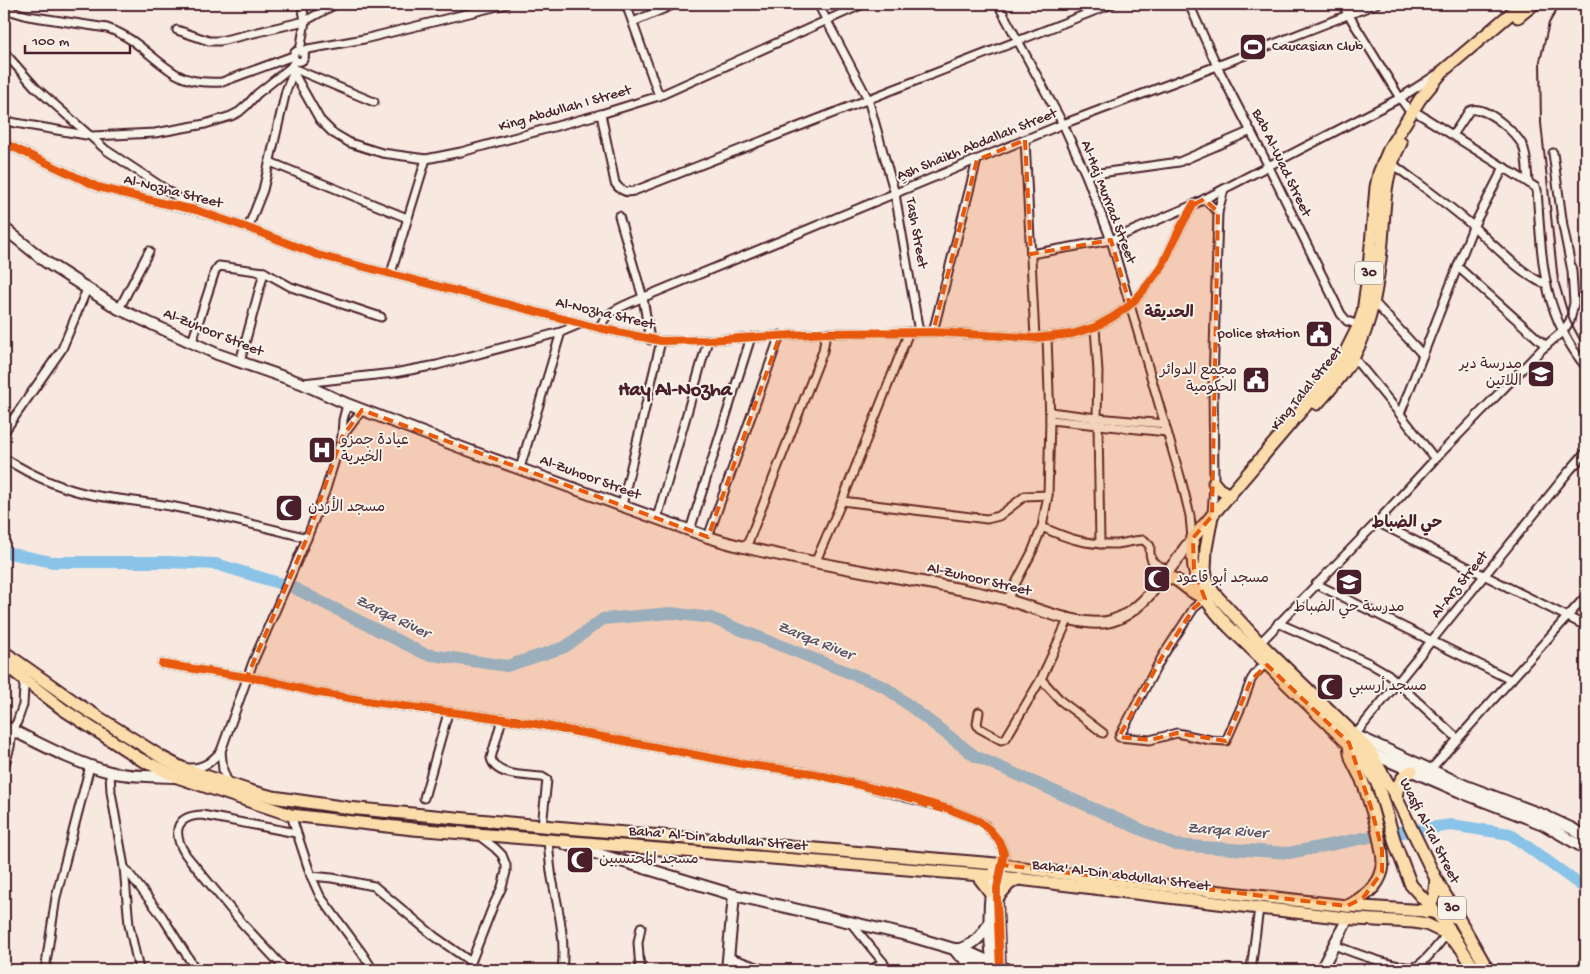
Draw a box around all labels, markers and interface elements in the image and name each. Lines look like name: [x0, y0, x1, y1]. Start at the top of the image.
scale bar: [25, 22, 130, 54]
sports icon: Caucasian Club: [1238, 32, 1268, 62]
text: 100 m: [31, 33, 70, 51]
place label: Caucasian Club: [1272, 38, 1363, 56]
street label: King Abdullah I Street: [497, 81, 635, 137]
street label: ِِAsh Shaikh Abdallah Street: [894, 104, 1062, 185]
street label: Bab Al-Wad Street: [1247, 105, 1316, 222]
street label: Al-Haj Murrad Street: [1076, 138, 1140, 268]
street label: Al-Nozha Street: [122, 171, 226, 213]
street label: Tash Street: [901, 195, 931, 271]
road number: 30: [1355, 262, 1383, 284]
street label: Al-Nozha Street: [554, 294, 658, 335]
district label: الحديقة: [1144, 304, 1194, 324]
street label: Al-Zuhoor Street: [160, 305, 267, 362]
public building icon: police station: [1304, 319, 1334, 349]
place label: police station: [1217, 325, 1300, 343]
street label: King Talal Street: [1267, 342, 1348, 435]
place label: مدرسة دير اللاتين: [1457, 356, 1522, 391]
school or university icon: مدرسة دير اللاتين: [1526, 359, 1556, 389]
place label: مجمع الدوائر الحكومية: [1158, 362, 1237, 397]
public building icon: مجمع الدوائر الحكومية: [1241, 365, 1271, 395]
district label: Hay Al-Nozha: [618, 380, 733, 403]
place label: عيادة جمزو الخيرية: [340, 432, 409, 467]
hospital icon: عيادة جمزو الخيرية: [307, 435, 337, 465]
street label: Al-Zuhoor Street: [537, 451, 645, 505]
mosque icon: مسجد الأردن: [274, 493, 304, 523]
place label: مسجد الأردن: [308, 496, 385, 517]
district label: حي الضباط: [1372, 514, 1442, 536]
street label: Al-Arz Street: [1427, 546, 1494, 622]
street label: Al-Zuhoor Street: [925, 559, 1035, 601]
mosque icon: مسجد أبو قاعود: [1142, 564, 1172, 594]
school or university icon: مدرسة حي الضباط: [1334, 567, 1364, 597]
place label: مسجد أبو قاعود: [1176, 568, 1269, 588]
water label: Zarqa River: [352, 592, 435, 646]
place label: مدرسة حي الضباط: [1293, 599, 1405, 619]
water label: Zarqa River: [774, 618, 859, 667]
mosque icon: مسجد أرسبي: [1315, 672, 1345, 702]
place label: مسجد أرسبي: [1349, 676, 1427, 698]
street label: Wasfi Al-Tal Street: [1395, 775, 1464, 888]
water label: Zarqa River: [1186, 820, 1271, 844]
street label: Baha' Al-Din abdullah Street: [627, 822, 810, 856]
mosque icon: مسجد المحتسبين: [565, 845, 595, 875]
place label: مسجد المحتسبين: [599, 851, 699, 869]
street label: Baha' Al-Din abdullah Street: [1030, 856, 1213, 896]
road number: 30: [1438, 896, 1466, 920]

